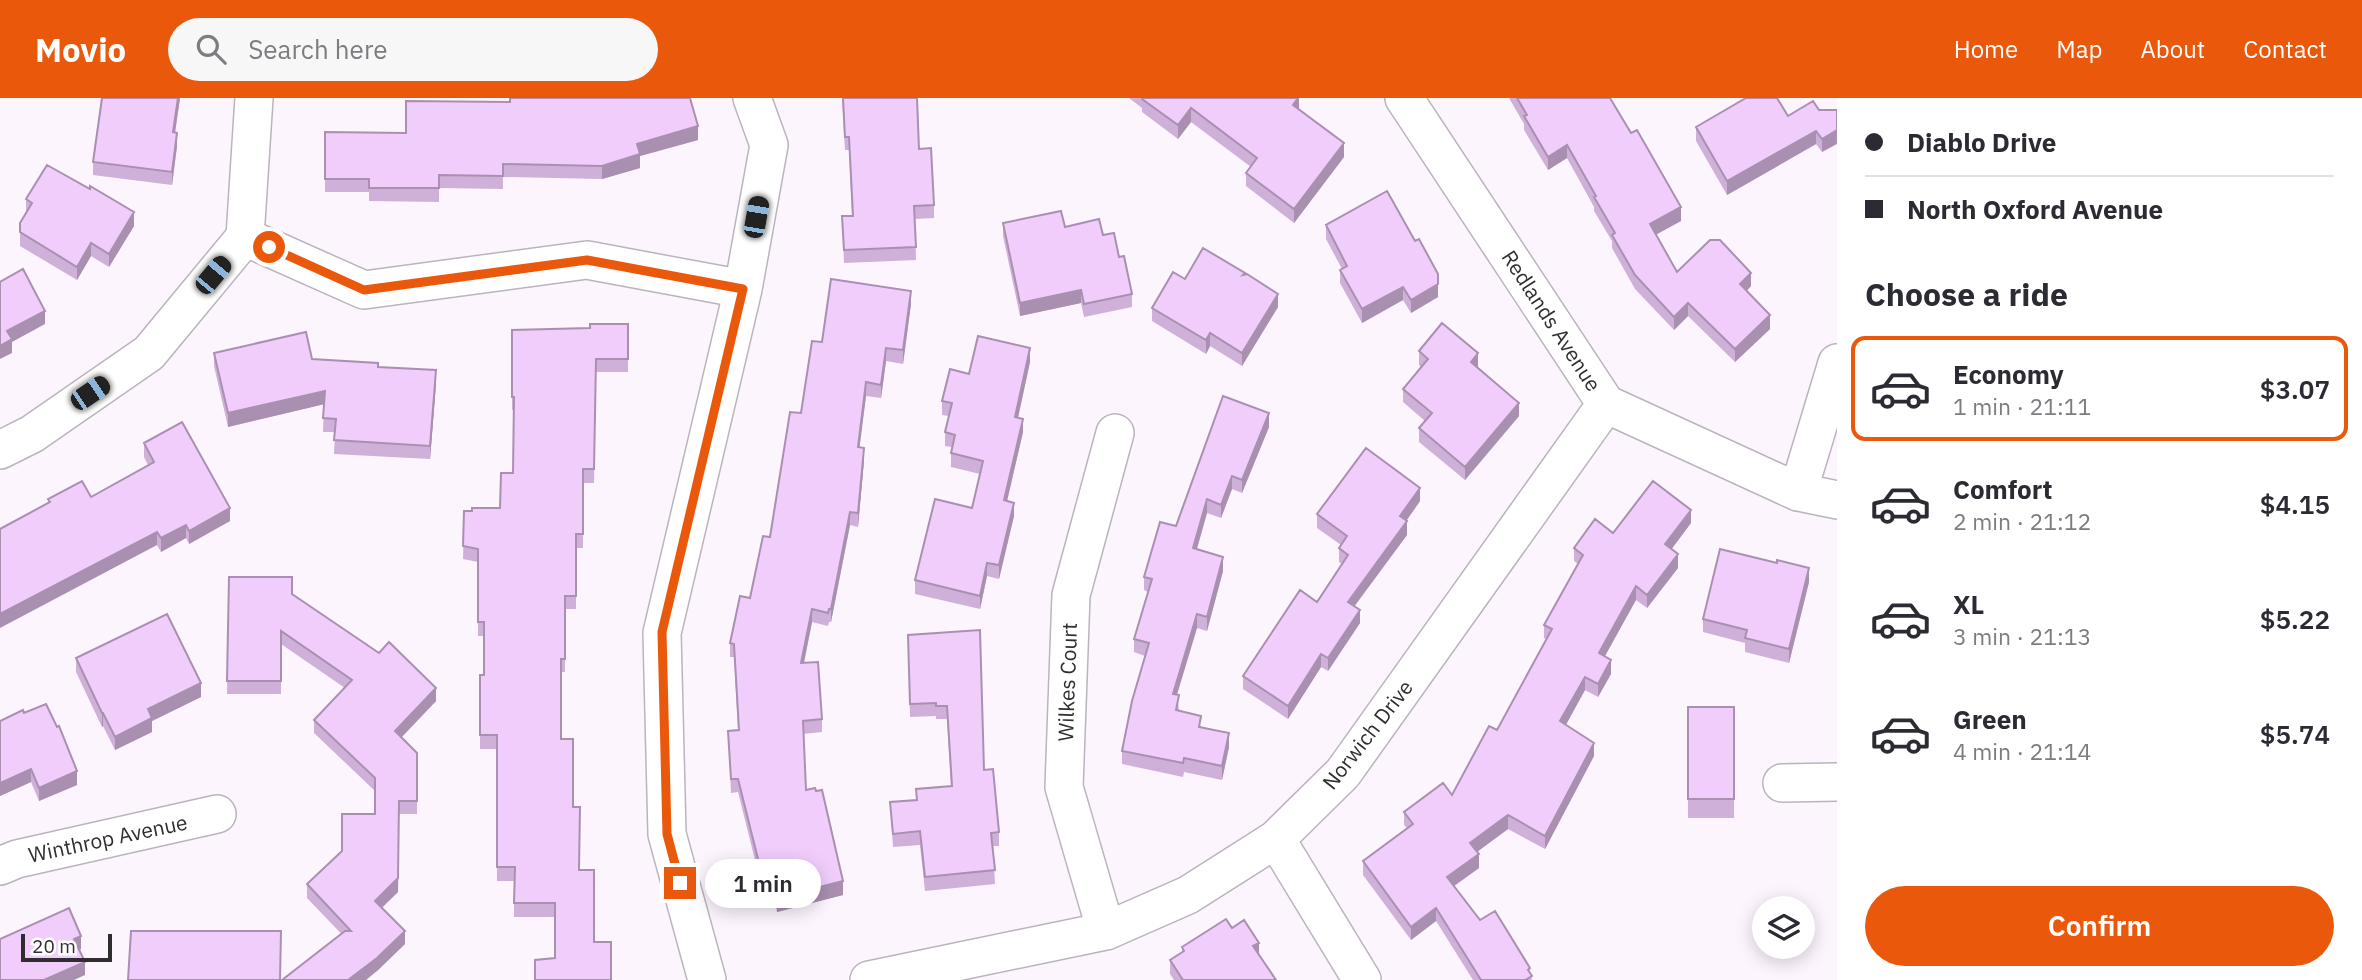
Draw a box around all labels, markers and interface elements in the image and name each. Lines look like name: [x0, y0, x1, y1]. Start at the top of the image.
search box: [168, 18, 658, 81]
text: Movio: [35, 28, 126, 71]
icon: search: [192, 30, 230, 68]
text: Search here: [248, 32, 388, 66]
text: Home: [1954, 33, 2018, 65]
text: Map: [2056, 33, 2102, 65]
text: About: [2140, 33, 2205, 65]
text: Contact: [2243, 33, 2327, 65]
text: Diablo Drive: [1907, 125, 2056, 159]
text: North Oxford Avenue: [1907, 192, 2163, 226]
car: [743, 194, 770, 240]
route start: [253, 231, 285, 263]
street label: Redlands Avenue: [1496, 244, 1608, 397]
car: [192, 252, 235, 298]
text: Choose a ride: [1865, 273, 2068, 315]
icon: car: [1869, 357, 1932, 420]
text: Economy: [1953, 357, 2064, 391]
text: $3.07: [2260, 372, 2330, 406]
car: [67, 373, 114, 413]
text: 1 min · 21:11: [1953, 391, 2091, 421]
icon: car: [1869, 472, 1932, 535]
text: Comfort: [1953, 472, 2052, 506]
text: $4.15: [2260, 487, 2330, 521]
text: 2 min · 21:12: [1953, 506, 2091, 536]
icon: car: [1869, 587, 1932, 650]
text: XL: [1953, 587, 1984, 621]
text: $5.22: [2260, 602, 2330, 636]
text: 3 min · 21:13: [1953, 621, 2091, 651]
street label: Wilkes Court: [1051, 622, 1083, 742]
street label: Norwich Drive: [1316, 674, 1419, 795]
icon: car: [1869, 702, 1932, 765]
text: Green: [1953, 702, 2027, 736]
text: $5.74: [2260, 717, 2330, 751]
text: 4 min · 21:14: [1953, 736, 2091, 766]
street label: Winthrop Avenue: [26, 808, 190, 869]
callout: 1 min: [704, 858, 820, 908]
route end: [664, 867, 696, 899]
text: 1 min: [733, 868, 793, 898]
button: Confirm: [1865, 886, 2334, 966]
map controls: [1752, 896, 1815, 959]
button: layers: [1752, 896, 1815, 959]
scale bar: [21, 931, 112, 963]
text: 20 m: [32, 934, 76, 958]

